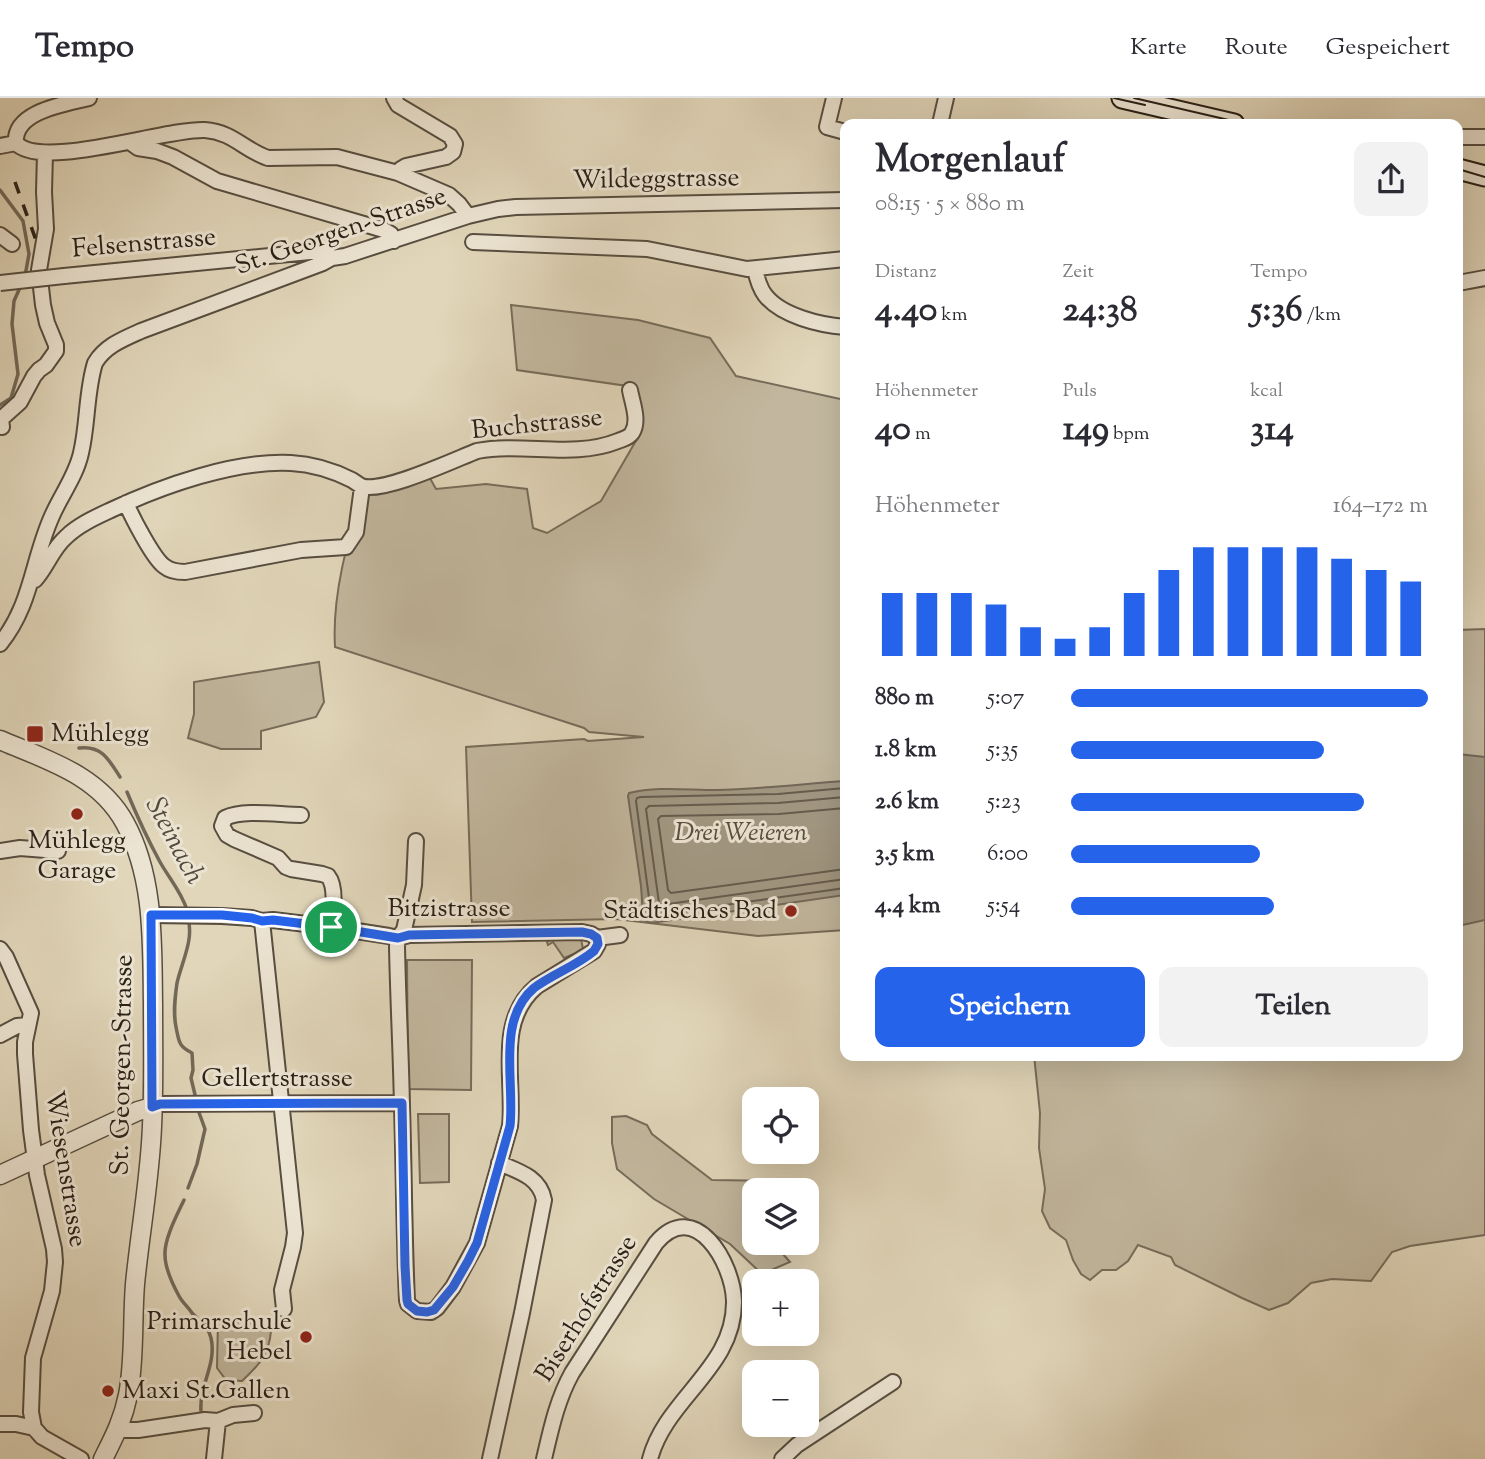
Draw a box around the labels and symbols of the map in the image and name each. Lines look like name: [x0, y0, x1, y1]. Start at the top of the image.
street label: Wildeggstrasse: [572, 160, 740, 200]
street label: St. Georgen-Strasse: [230, 179, 452, 285]
street label: Felsenstrasse: [70, 219, 218, 269]
street label: Buchstrasse: [470, 400, 604, 450]
place label: Mühlegg: [51, 716, 149, 753]
marker: Mühlegg: [25, 724, 45, 744]
water label: Steinach: [134, 790, 214, 892]
marker: Mühlegg Garage: [69, 806, 85, 822]
park label: Drei Weieren: [675, 815, 808, 852]
place label: Mühlegg Garage: [28, 823, 126, 890]
street label: Bitzistrasse: [387, 891, 511, 928]
place label: Städtisches Bad: [603, 893, 777, 930]
pin: [301, 897, 361, 957]
marker: Städtisches Bad: [783, 903, 799, 919]
street label: St. Georgen-Strasse: [103, 954, 143, 1176]
street label: Gellertstrasse: [201, 1061, 353, 1098]
street label: Wiesenstrasse: [34, 1088, 96, 1250]
street label: Biserhofstrasse: [527, 1228, 647, 1390]
place label: Primarschule Hebel: [147, 1304, 292, 1371]
marker: Primarschule Hebel: [298, 1329, 314, 1345]
place label: Maxi St.Gallen: [122, 1373, 290, 1410]
marker: Maxi St.Gallen: [100, 1383, 116, 1399]

